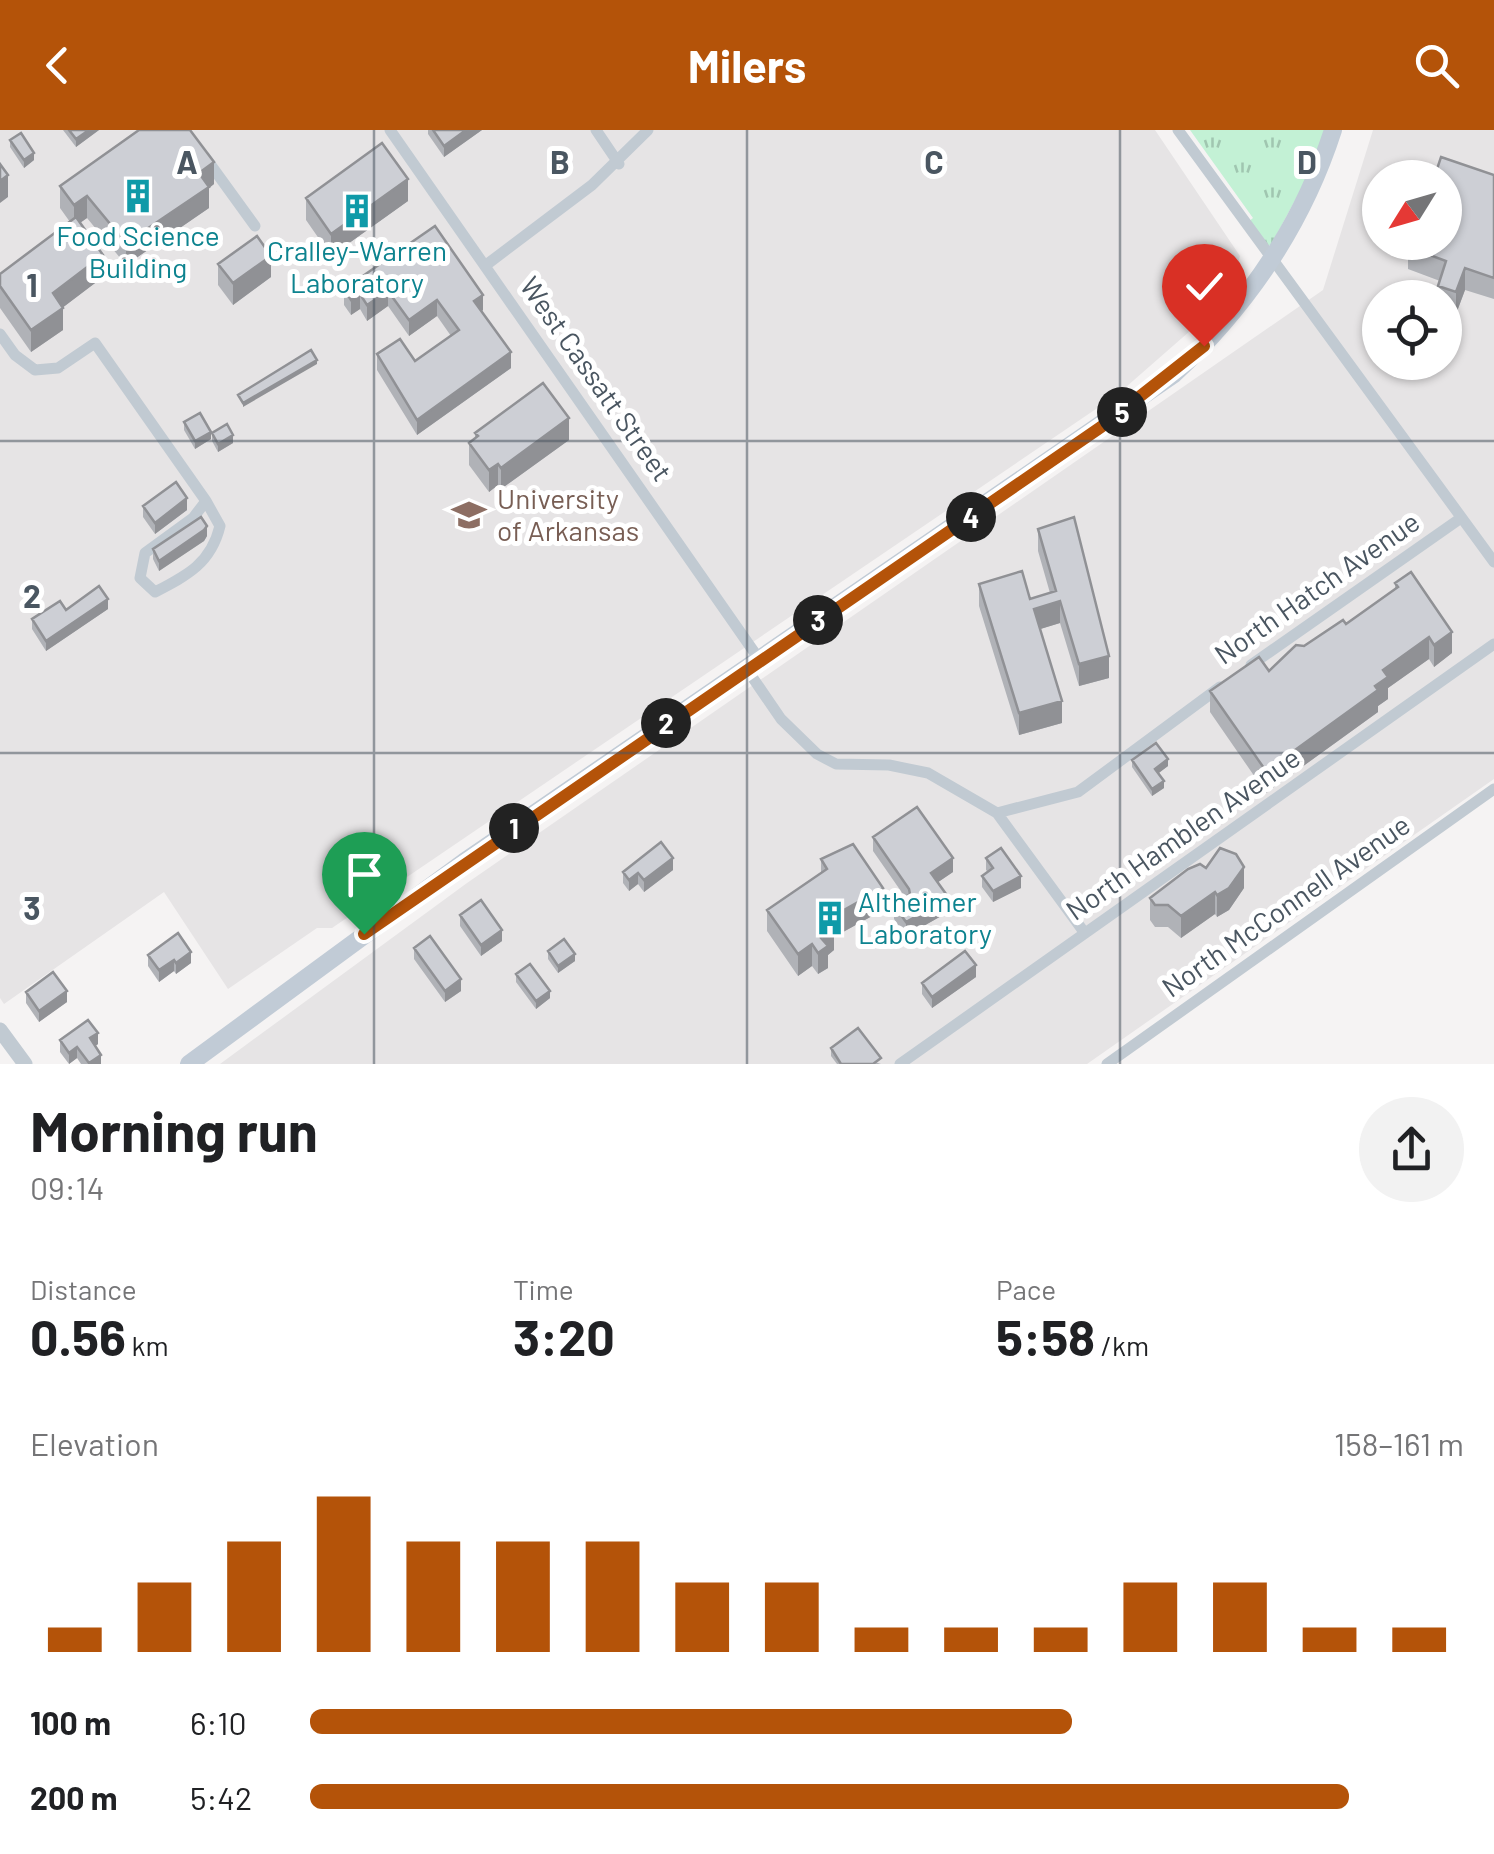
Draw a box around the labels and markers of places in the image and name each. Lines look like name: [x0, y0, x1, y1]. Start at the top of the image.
building icon: Food Science Building: [119, 177, 157, 215]
building icon: Cralley-Warren Laboratory: [338, 192, 376, 230]
place label: Food Science Building: [56, 218, 220, 284]
place label: Cralley-Warren Laboratory: [267, 233, 447, 299]
pin: [1162, 244, 1247, 347]
pin: 5: [1097, 387, 1147, 437]
place label: University of Arkansas: [497, 481, 639, 547]
pin: 4: [946, 492, 996, 542]
school or university icon: University of Arkansas: [450, 496, 488, 534]
pin: 3: [793, 595, 843, 645]
pin: 2: [641, 698, 691, 748]
pin: 1: [489, 803, 539, 853]
pin: [322, 832, 407, 935]
place label: Altheimer Laboratory: [858, 884, 992, 950]
building icon: Altheimer Laboratory: [811, 899, 849, 937]

